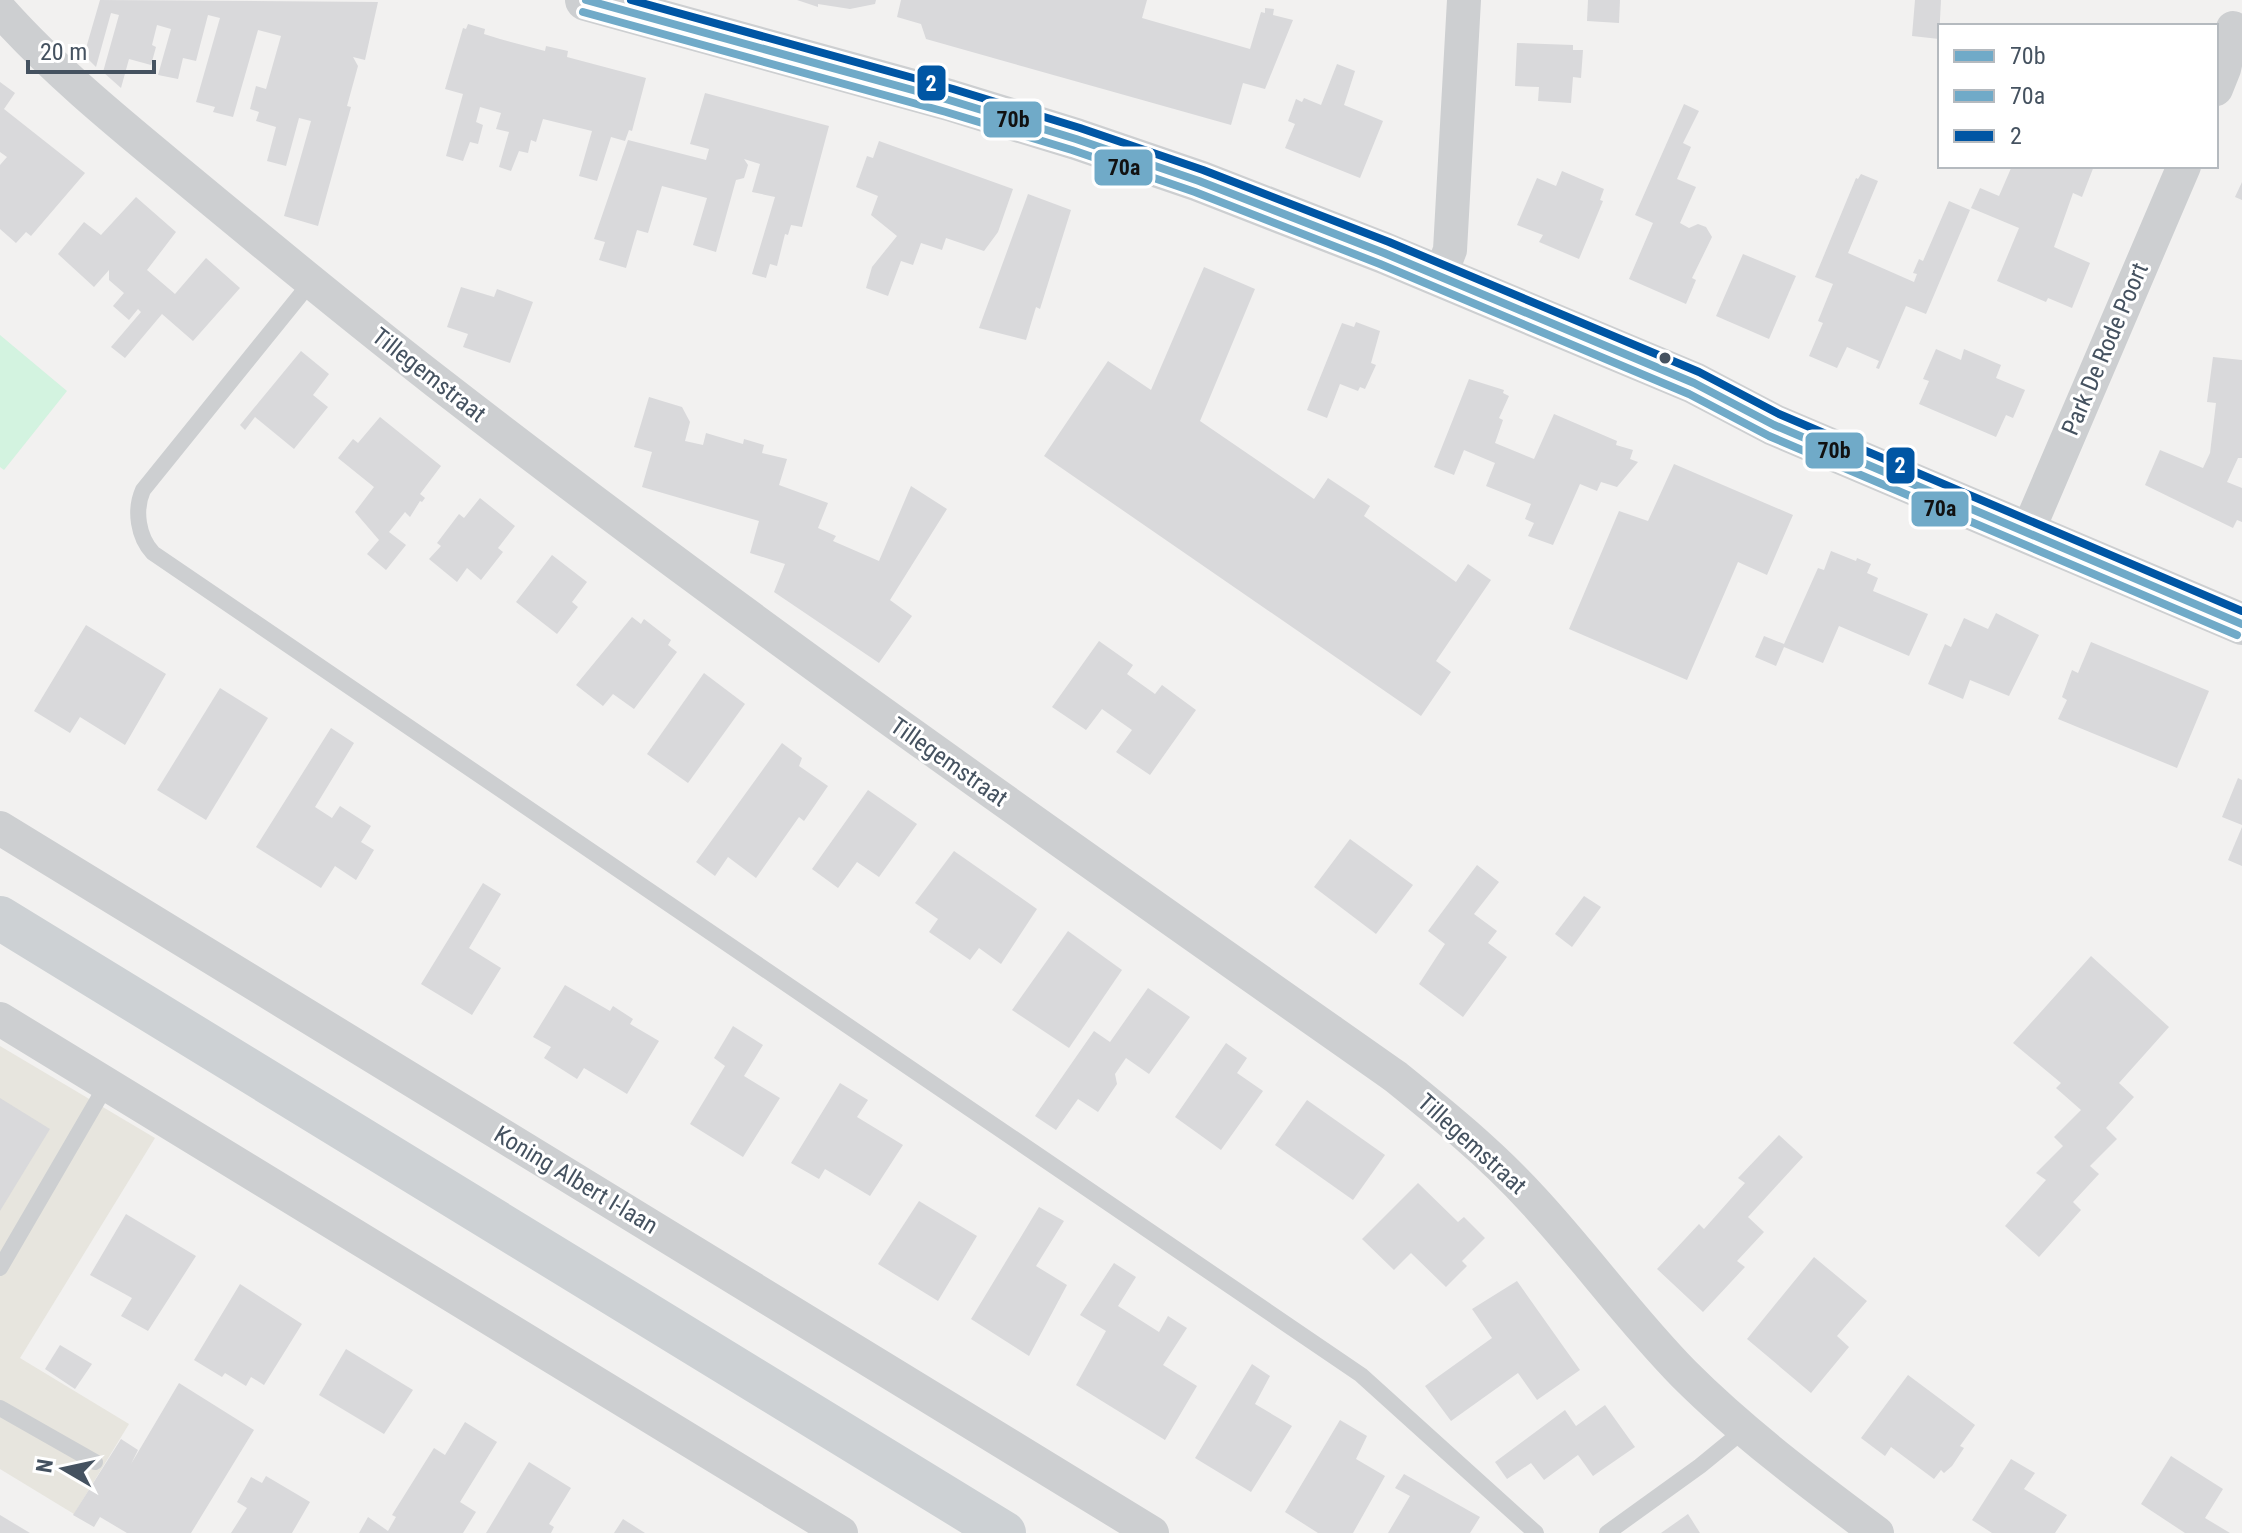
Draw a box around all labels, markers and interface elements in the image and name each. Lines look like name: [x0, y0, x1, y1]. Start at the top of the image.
scale bar: [28, 24, 154, 74]
legend: [1938, 24, 2218, 168]
text: 20 m: [40, 38, 87, 66]
text: 70b: [2010, 42, 2046, 70]
line badge: 2: [916, 64, 947, 102]
text: 2: [925, 71, 937, 96]
text: 70a: [2010, 82, 2045, 110]
line badge: 70b: [982, 100, 1043, 139]
text: 70b: [996, 107, 1030, 132]
text: 2: [2010, 122, 2022, 150]
line badge: 70a: [1093, 148, 1154, 187]
text: 70a: [1108, 155, 1140, 180]
street label: Park De Rode Poort: [2056, 259, 2154, 439]
street label: Tillegemstraat: [367, 322, 491, 428]
unlabelled marker: [1657, 350, 1673, 366]
line badge: 70b: [1804, 431, 1865, 470]
text: 70b: [1817, 438, 1851, 463]
line badge: 2: [1885, 446, 1916, 485]
text: 2: [1894, 453, 1906, 478]
line badge: 70a: [1910, 490, 1970, 528]
text: 70a: [1924, 496, 1956, 521]
street label: Tillegemstraat: [885, 711, 1013, 813]
street label: Tillegemstraat: [1412, 1088, 1532, 1200]
street label: Koning Albert I-laan: [489, 1120, 663, 1240]
north arrow: [24, 1429, 104, 1509]
text: N: [31, 1457, 58, 1475]

